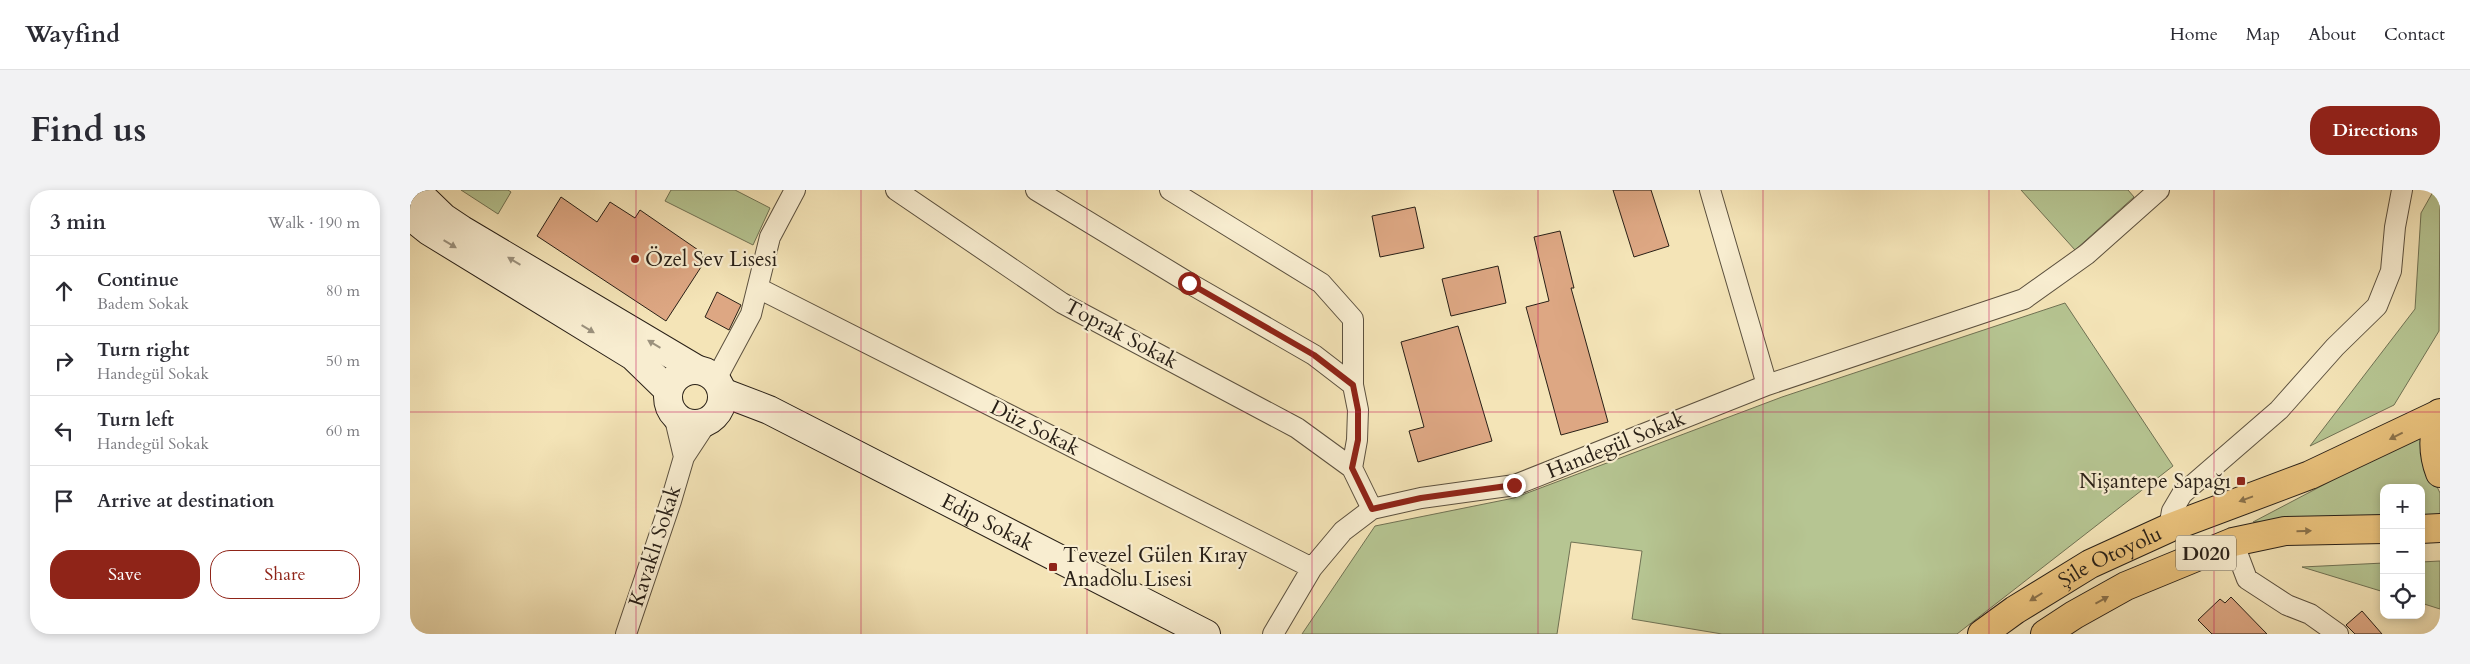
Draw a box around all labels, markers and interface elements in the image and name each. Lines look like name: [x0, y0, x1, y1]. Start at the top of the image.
text: Wayfind: [25, 18, 120, 51]
text: Home: [2170, 22, 2218, 47]
text: Map: [2246, 22, 2280, 47]
text: About: [2308, 22, 2356, 47]
text: Contact: [2384, 22, 2445, 47]
text: Find us: [30, 106, 146, 154]
button: Directions: [2310, 106, 2440, 155]
text: 3 min: [50, 208, 106, 237]
text: Walk · 190 m: [268, 212, 360, 234]
one-way arrow: [443, 240, 456, 249]
place label: Özel Sev Lisesi: [645, 245, 778, 274]
marker: Özel Sev Lisesi: [629, 253, 641, 265]
one-way arrow: [508, 256, 521, 265]
text: Continue: [97, 267, 179, 293]
route start: [1178, 272, 1201, 295]
icon: ahead: [50, 277, 78, 305]
text: 80 m: [326, 280, 360, 302]
street label: Toprak Sokak: [1059, 292, 1184, 376]
text: Badem Sokak: [97, 293, 189, 315]
one-way arrow: [582, 324, 595, 333]
text: Turn right: [97, 337, 189, 363]
one-way arrow: [647, 340, 660, 349]
icon: right: [50, 347, 78, 375]
text: 50 m: [326, 350, 360, 372]
text: Handegül Sokak: [97, 363, 209, 385]
street label: Düz Sokak: [985, 393, 1085, 463]
street label: Handegül Sokak: [1542, 404, 1690, 486]
text: Turn left: [97, 407, 174, 433]
icon: left: [50, 417, 78, 445]
text: 60 m: [326, 420, 360, 442]
one-way arrow: [2389, 432, 2403, 440]
text: Handegül Sokak: [97, 433, 209, 455]
place label: Nişantepe Sapağı: [2079, 467, 2231, 496]
route end: [1503, 474, 1526, 497]
marker: Nişantepe Sapağı: [2235, 475, 2247, 487]
street label: Kavaklı Sokak: [622, 481, 688, 610]
map controls: [2380, 484, 2425, 619]
button: +: [2380, 484, 2425, 529]
street label: Edip Sokak: [936, 486, 1040, 558]
icon: arrive: [50, 487, 78, 515]
text: Arrive at destination: [97, 488, 274, 514]
one-way arrow: [2238, 495, 2253, 503]
street label: Şile Otoyolu: [2053, 519, 2166, 595]
one-way arrow: [2296, 527, 2312, 535]
button: −: [2380, 529, 2425, 574]
road number: D020: [2176, 536, 2236, 570]
place label: Tevezel Gülen Kıray Anadolu Lisesi: [1063, 541, 1248, 594]
button: Save: [50, 550, 200, 599]
button: Share: [210, 550, 360, 599]
marker: Tevezel Gülen Kıray Anadolu Lisesi: [1047, 561, 1059, 573]
button: locate: [2380, 574, 2425, 619]
one-way arrow: [2029, 593, 2042, 602]
one-way arrow: [2095, 595, 2109, 604]

